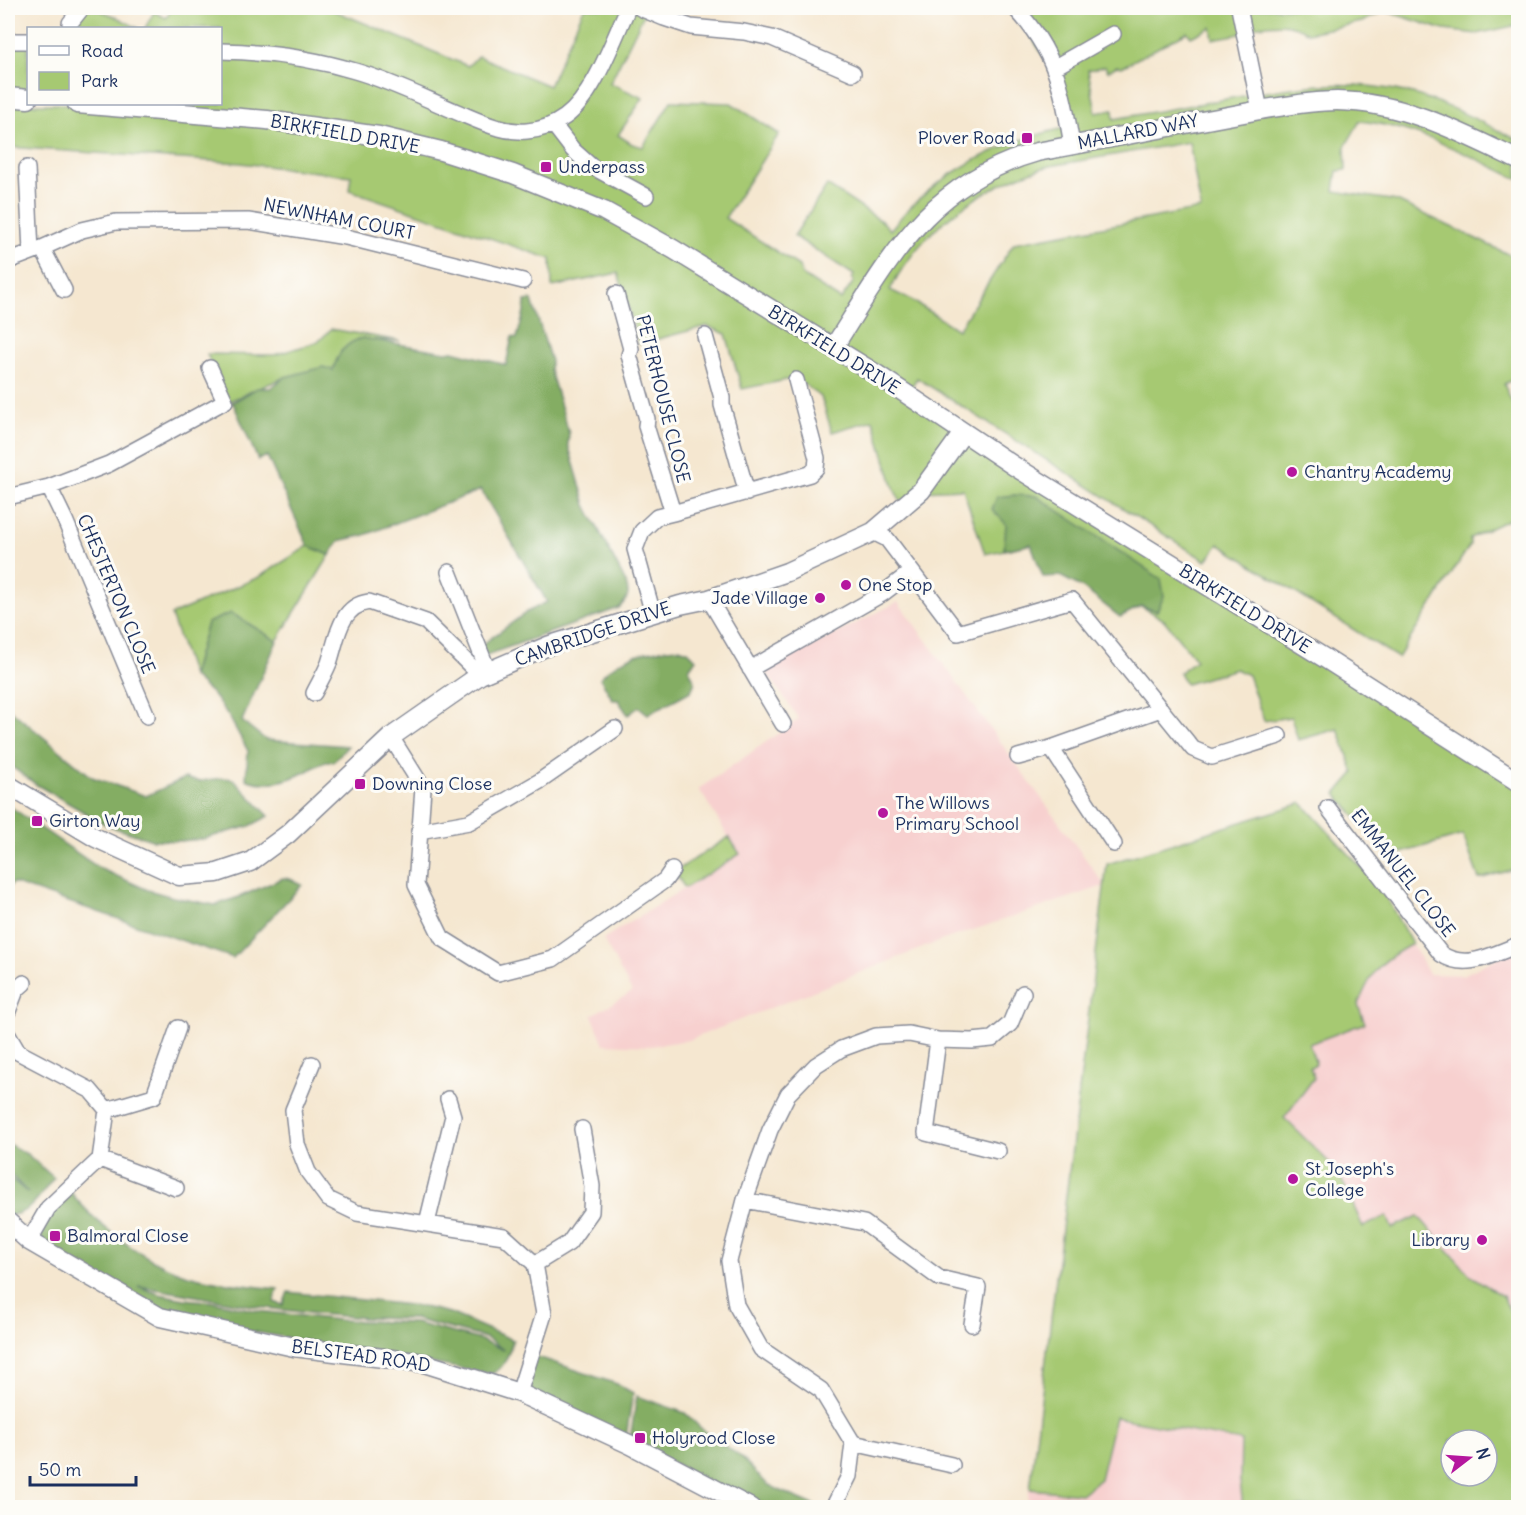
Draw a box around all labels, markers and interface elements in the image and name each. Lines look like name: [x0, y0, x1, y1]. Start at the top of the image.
legend: [27, 27, 222, 105]
text: Road: [81, 39, 124, 62]
text: Park: [81, 69, 118, 92]
street label: BIRKFIELD DRIVE: [269, 109, 422, 158]
street label: MALLARD WAY: [1076, 109, 1200, 154]
place label: Plover Road: [918, 126, 1015, 149]
marker: Plover Road: [1020, 131, 1034, 145]
place label: Underpass: [558, 155, 645, 178]
marker: Underpass: [539, 160, 553, 174]
street label: NEWNHAM COURT: [262, 193, 417, 244]
street label: BIRKFIELD DRIVE: [764, 300, 905, 399]
street label: PETERHOUSE CLOSE: [631, 312, 695, 485]
place label: Chantry Academy: [1304, 460, 1452, 483]
marker: Chantry Academy: [1285, 465, 1299, 479]
street label: CHESTERTON CLOSE: [72, 511, 160, 677]
street label: BIRKFIELD DRIVE: [1175, 559, 1316, 658]
place label: One Stop: [858, 573, 932, 596]
marker: One Stop: [839, 578, 853, 592]
place label: Jade Village: [711, 586, 808, 609]
marker: Jade Village: [813, 591, 827, 605]
street label: CAMBRIDGE DRIVE: [512, 596, 674, 671]
place label: Downing Close: [372, 772, 492, 795]
marker: Downing Close: [353, 777, 367, 791]
place label: The Willows Primary School: [895, 791, 1019, 835]
street label: EMMANUEL CLOSE: [1346, 804, 1461, 941]
marker: The Willows Primary School: [876, 806, 890, 820]
place label: Girton Way: [49, 809, 140, 832]
marker: Girton Way: [30, 814, 44, 828]
place label: St Joseph's College: [1305, 1157, 1394, 1201]
marker: St Joseph's College: [1286, 1172, 1300, 1186]
place label: Balmoral Close: [67, 1224, 189, 1247]
place label: Library: [1411, 1228, 1470, 1251]
marker: Balmoral Close: [48, 1229, 62, 1243]
marker: Library: [1475, 1233, 1489, 1247]
street label: BELSTEAD ROAD: [290, 1334, 432, 1377]
place label: Holyrood Close: [652, 1426, 775, 1449]
north arrow: [1439, 1428, 1499, 1488]
marker: Holyrood Close: [633, 1431, 647, 1445]
text: N: [1472, 1445, 1495, 1462]
scale bar: [30, 1449, 136, 1487]
text: 50 m: [39, 1458, 81, 1481]

